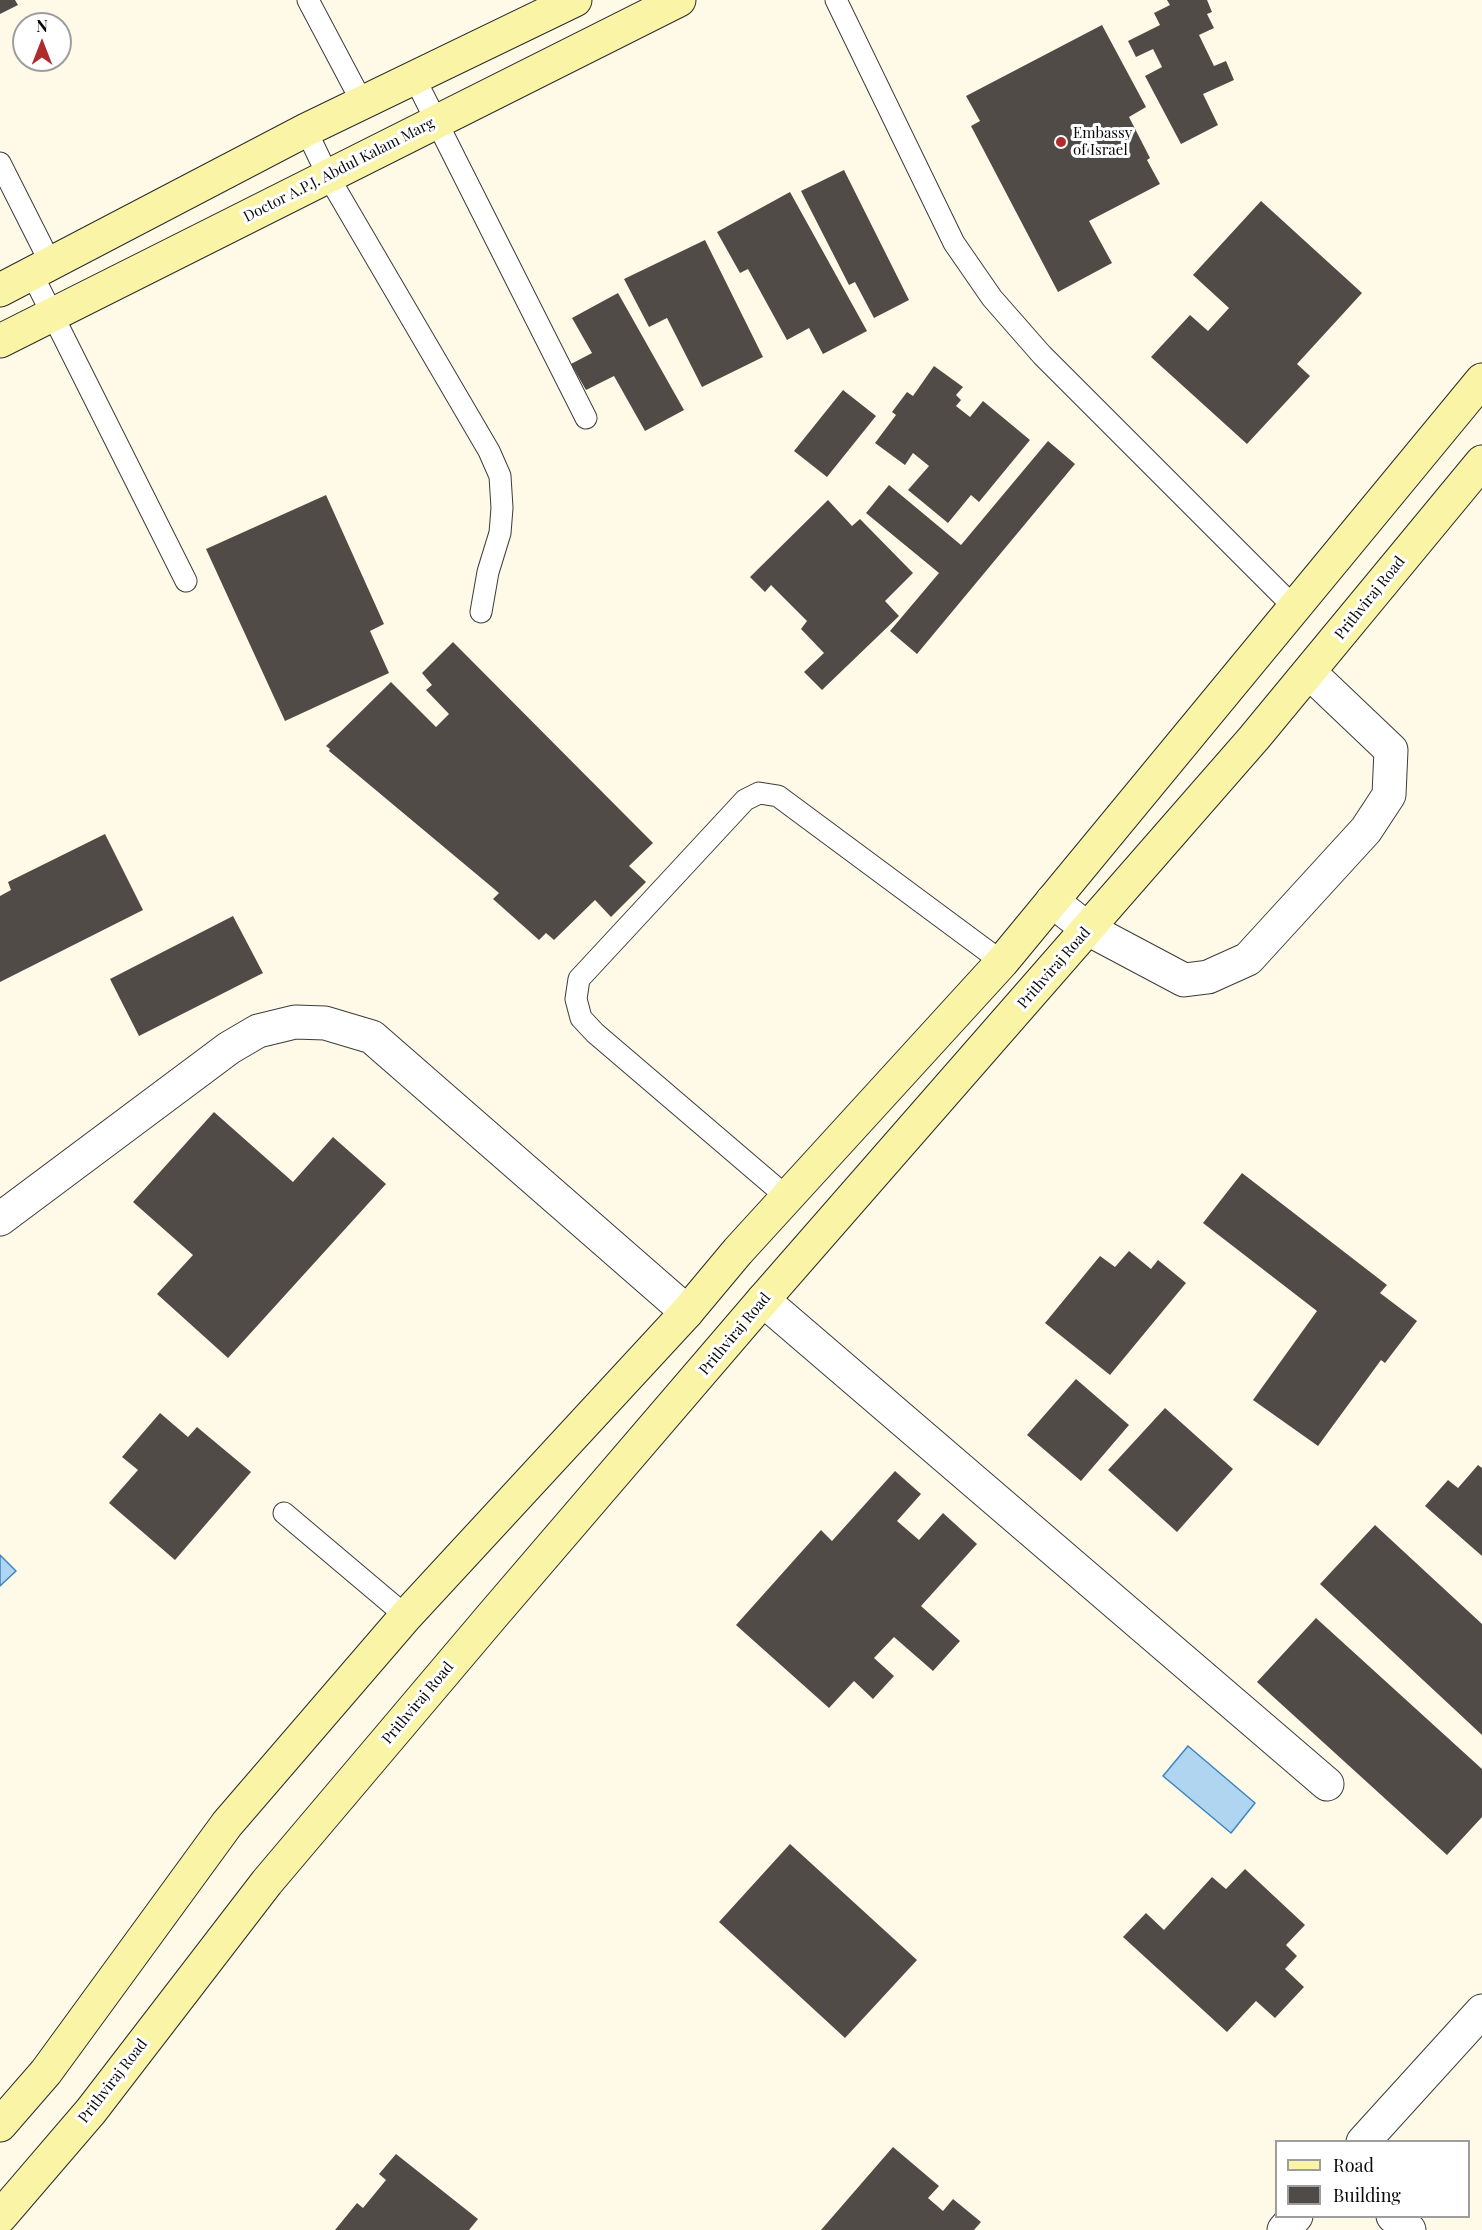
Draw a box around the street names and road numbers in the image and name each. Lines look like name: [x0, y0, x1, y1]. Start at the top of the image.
street label: Doctor A.P.J. Abdul Kalam Marg: [241, 114, 437, 226]
street label: Prithviraj Road: [1331, 553, 1409, 643]
street label: Prithviraj Road: [1014, 924, 1094, 1012]
street label: Prithviraj Road: [695, 1289, 775, 1379]
street label: Prithviraj Road: [378, 1658, 458, 1748]
street label: Prithviraj Road: [75, 2035, 151, 2127]

